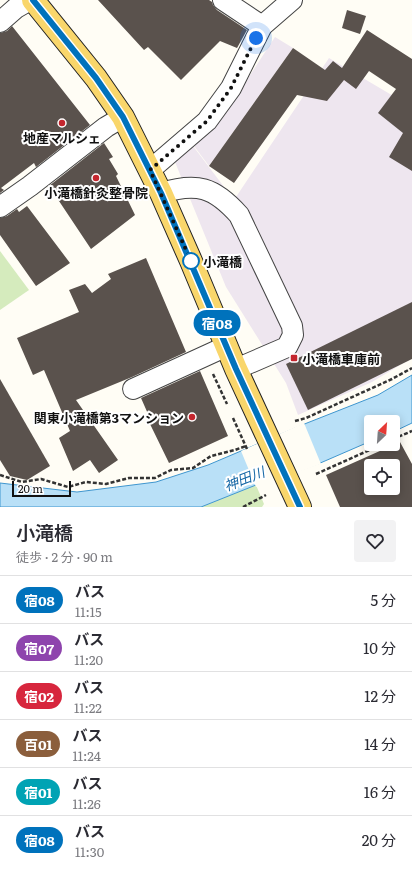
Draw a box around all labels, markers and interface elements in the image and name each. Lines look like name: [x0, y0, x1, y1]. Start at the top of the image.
your location: [246, 28, 266, 48]
marker: 地産マルシェ: [57, 118, 67, 128]
place label: 地産マルシェ: [23, 128, 101, 147]
marker: 小滝橋針灸整骨院: [91, 173, 101, 183]
place label: 小滝橋針灸整骨院: [44, 183, 148, 202]
marker: 小滝橋: [182, 252, 200, 270]
place label: 小滝橋: [203, 252, 242, 271]
line badge: 宿08: [194, 310, 240, 336]
text: 宿08: [202, 313, 232, 333]
place label: 小滝橋車庫前: [302, 349, 380, 368]
marker: 小滝橋車庫前: [289, 353, 299, 363]
place label: 関東小滝橋第3マンション: [34, 408, 184, 427]
marker: 関東小滝橋第3マンション: [187, 412, 197, 422]
north arrow: [364, 415, 400, 451]
map controls: [364, 415, 400, 495]
button: locate: [364, 459, 400, 495]
water label: 神田川: [221, 460, 269, 495]
scale bar: [12, 479, 71, 498]
text: 20 m: [18, 480, 43, 496]
text: 小滝橋: [16, 518, 73, 546]
button: heart: [354, 520, 396, 562]
text: 徒歩 · 2 分 · 90 m: [16, 547, 113, 566]
text: バス: [75, 579, 105, 602]
text: 5 分: [370, 588, 396, 611]
text: 宿08: [24, 590, 55, 610]
text: 11:15: [75, 602, 102, 621]
text: バス: [74, 627, 104, 650]
text: 10 分: [363, 636, 396, 659]
text: 宿07: [24, 638, 54, 658]
text: 11:20: [74, 650, 103, 669]
text: バス: [74, 675, 104, 698]
text: 12 分: [364, 684, 396, 707]
text: 宿02: [24, 686, 54, 706]
text: 11:22: [74, 698, 102, 717]
text: バス: [72, 723, 102, 746]
text: 14 分: [364, 732, 396, 755]
text: 百01: [24, 734, 52, 754]
text: 11:24: [72, 746, 101, 765]
text: バス: [72, 771, 102, 794]
text: 16 分: [364, 780, 396, 803]
text: 宿01: [24, 782, 52, 802]
text: 11:26: [72, 794, 101, 813]
text: バス: [75, 819, 105, 842]
text: 20 分: [362, 828, 396, 851]
text: 宿08: [24, 830, 55, 850]
text: 11:30: [75, 842, 104, 861]

